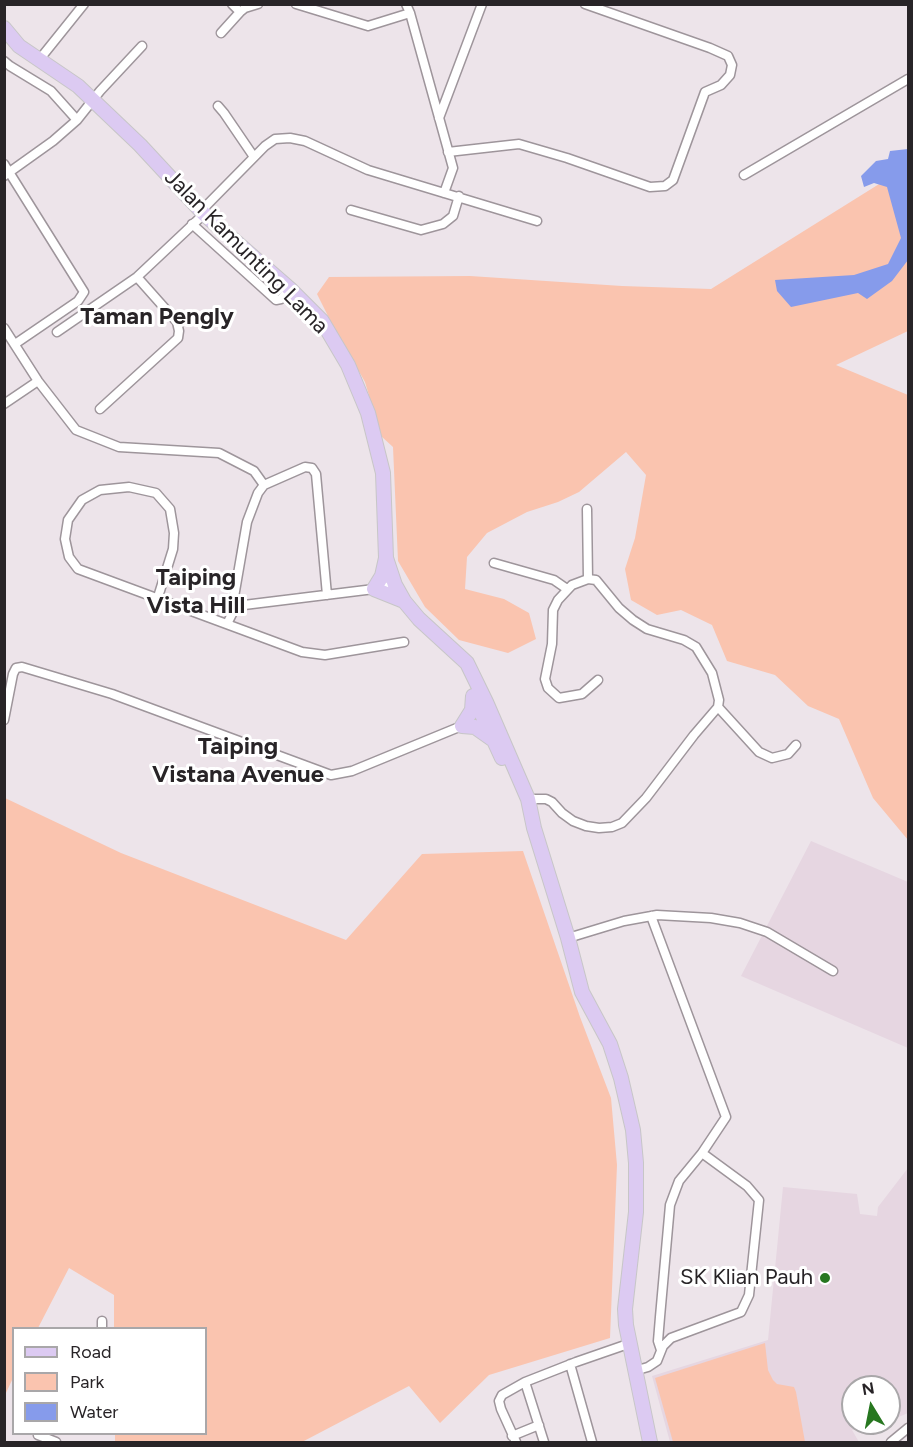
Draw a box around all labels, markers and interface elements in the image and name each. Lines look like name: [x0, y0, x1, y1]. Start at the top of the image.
street label: Jalan Kamunting Lama: [159, 165, 333, 339]
district label: Taman Pengly: [80, 303, 234, 331]
district label: Taiping Vista Hill: [147, 564, 245, 620]
district label: Taiping Vistana Avenue: [152, 733, 324, 789]
place label: SK Klian Pauh: [680, 1265, 813, 1291]
marker: SK Klian Pauh: [818, 1271, 832, 1285]
legend: [12, 1327, 207, 1435]
text: Road: [70, 1341, 111, 1363]
text: Park: [70, 1371, 104, 1393]
north arrow: [841, 1375, 901, 1435]
text: N: [860, 1378, 876, 1399]
text: Water: [70, 1401, 118, 1423]

